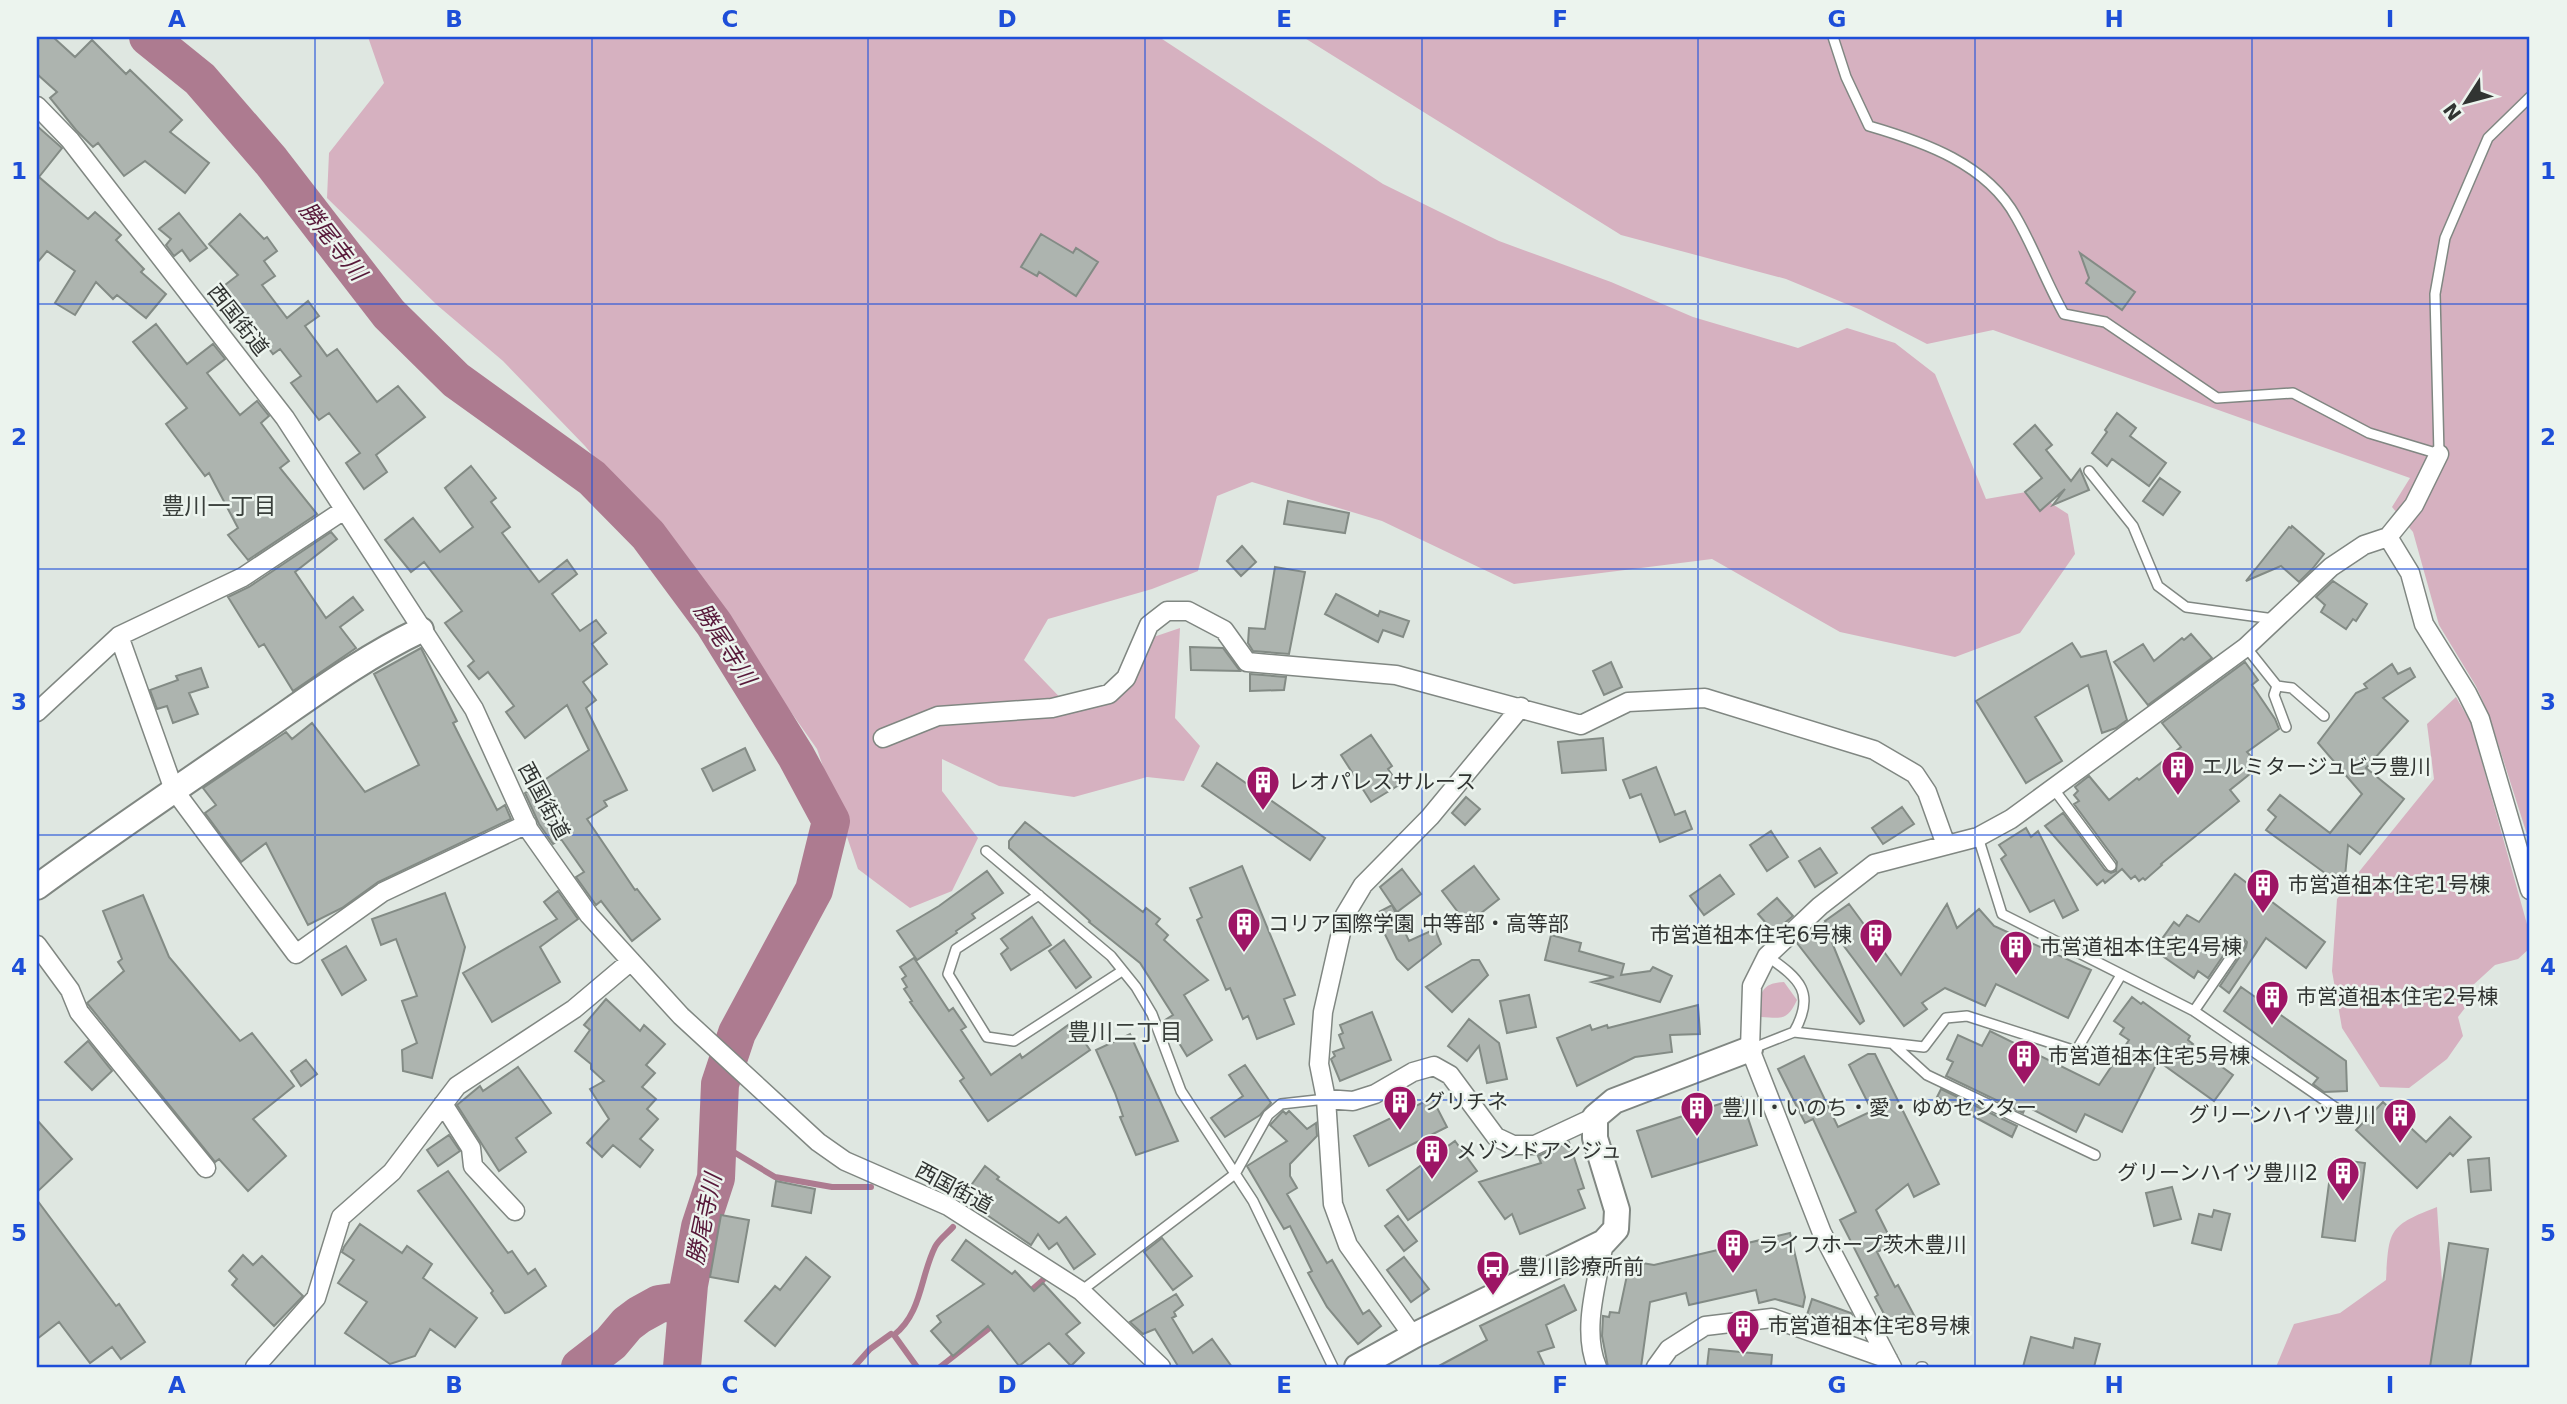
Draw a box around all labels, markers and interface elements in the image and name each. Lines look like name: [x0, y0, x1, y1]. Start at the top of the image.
text: A: [168, 6, 186, 32]
text: B: [445, 6, 463, 32]
text: C: [722, 6, 738, 32]
text: D: [997, 6, 1017, 32]
text: E: [1276, 6, 1292, 32]
text: F: [1552, 6, 1568, 32]
text: G: [1828, 6, 1846, 32]
text: H: [2104, 6, 2124, 32]
text: I: [2386, 6, 2394, 32]
north arrow: [2430, 66, 2500, 136]
text: N: [2439, 99, 2466, 125]
text: 1: [11, 158, 27, 184]
text: 1: [2540, 158, 2556, 184]
water label: 勝尾寺川: [294, 197, 373, 288]
street label: 西国街道: [203, 280, 273, 360]
text: 2: [11, 424, 27, 450]
text: 2: [2540, 424, 2556, 450]
district label: 豊川一丁目: [162, 493, 277, 519]
water label: 勝尾寺川: [689, 598, 763, 692]
text: 3: [11, 689, 27, 715]
text: 3: [2540, 689, 2556, 715]
building icon: エルミタージュビラ豊川: [2159, 748, 2197, 797]
place label: エルミタージュビラ豊川: [2202, 755, 2431, 779]
street label: 西国街道: [514, 758, 574, 844]
building icon: レオパレスサルース: [1244, 763, 1282, 812]
place label: レオパレスサルース: [1288, 770, 1476, 794]
building icon: 市営道祖本住宅1号棟: [2244, 866, 2282, 915]
place label: 市営道祖本住宅1号棟: [2288, 873, 2490, 897]
building icon: コリア国際学園 中等部・高等部: [1225, 905, 1263, 954]
place label: コリア国際学園 中等部・高等部: [1268, 912, 1569, 936]
building icon: 市営道祖本住宅6号棟: [1857, 916, 1895, 965]
place label: 市営道祖本住宅6号棟: [1650, 923, 1852, 947]
building icon: 市営道祖本住宅4号棟: [1997, 928, 2035, 977]
place label: 市営道祖本住宅4号棟: [2040, 935, 2242, 959]
text: 4: [11, 954, 27, 980]
text: 4: [2540, 954, 2556, 980]
building icon: 市営道祖本住宅2号棟: [2253, 978, 2291, 1027]
place label: 市営道祖本住宅2号棟: [2296, 985, 2498, 1009]
district label: 豊川二丁目: [1068, 1019, 1183, 1045]
building icon: 市営道祖本住宅5号棟: [2005, 1037, 2043, 1086]
place label: 市営道祖本住宅5号棟: [2048, 1044, 2250, 1068]
building icon: グリチネ: [1381, 1083, 1419, 1132]
building icon: 豊川・いのち・愛・ゆめセンター: [1678, 1089, 1716, 1138]
place label: グリチネ: [1424, 1090, 1508, 1114]
place label: 豊川・いのち・愛・ゆめセンター: [1722, 1096, 2037, 1120]
building icon: グリーンハイツ豊川: [2381, 1096, 2419, 1145]
place label: グリーンハイツ豊川: [2188, 1103, 2376, 1127]
building icon: メゾンドアンジュ: [1413, 1132, 1451, 1181]
place label: メゾンドアンジュ: [1456, 1139, 1622, 1163]
building icon: グリーンハイツ豊川2: [2324, 1154, 2362, 1203]
street label: 西国街道: [911, 1158, 997, 1218]
place label: グリーンハイツ豊川2: [2117, 1161, 2318, 1185]
water label: 勝尾寺川: [682, 1168, 727, 1267]
text: 5: [11, 1220, 27, 1246]
text: 5: [2540, 1220, 2556, 1246]
building icon: ライフホープ茨木豊川: [1714, 1226, 1752, 1275]
place label: ライフホープ茨木豊川: [1758, 1233, 1967, 1257]
bus stop icon: 豊川診療所前: [1474, 1248, 1512, 1297]
place label: 豊川診療所前: [1518, 1255, 1644, 1279]
building icon: 市営道祖本住宅8号棟: [1724, 1307, 1762, 1356]
place label: 市営道祖本住宅8号棟: [1768, 1314, 1970, 1338]
text: A: [168, 1372, 186, 1398]
text: B: [445, 1372, 463, 1398]
text: C: [722, 1372, 738, 1398]
text: D: [997, 1372, 1017, 1398]
text: E: [1276, 1372, 1292, 1398]
text: F: [1552, 1372, 1568, 1398]
text: G: [1828, 1372, 1846, 1398]
text: H: [2104, 1372, 2124, 1398]
text: I: [2386, 1372, 2394, 1398]

